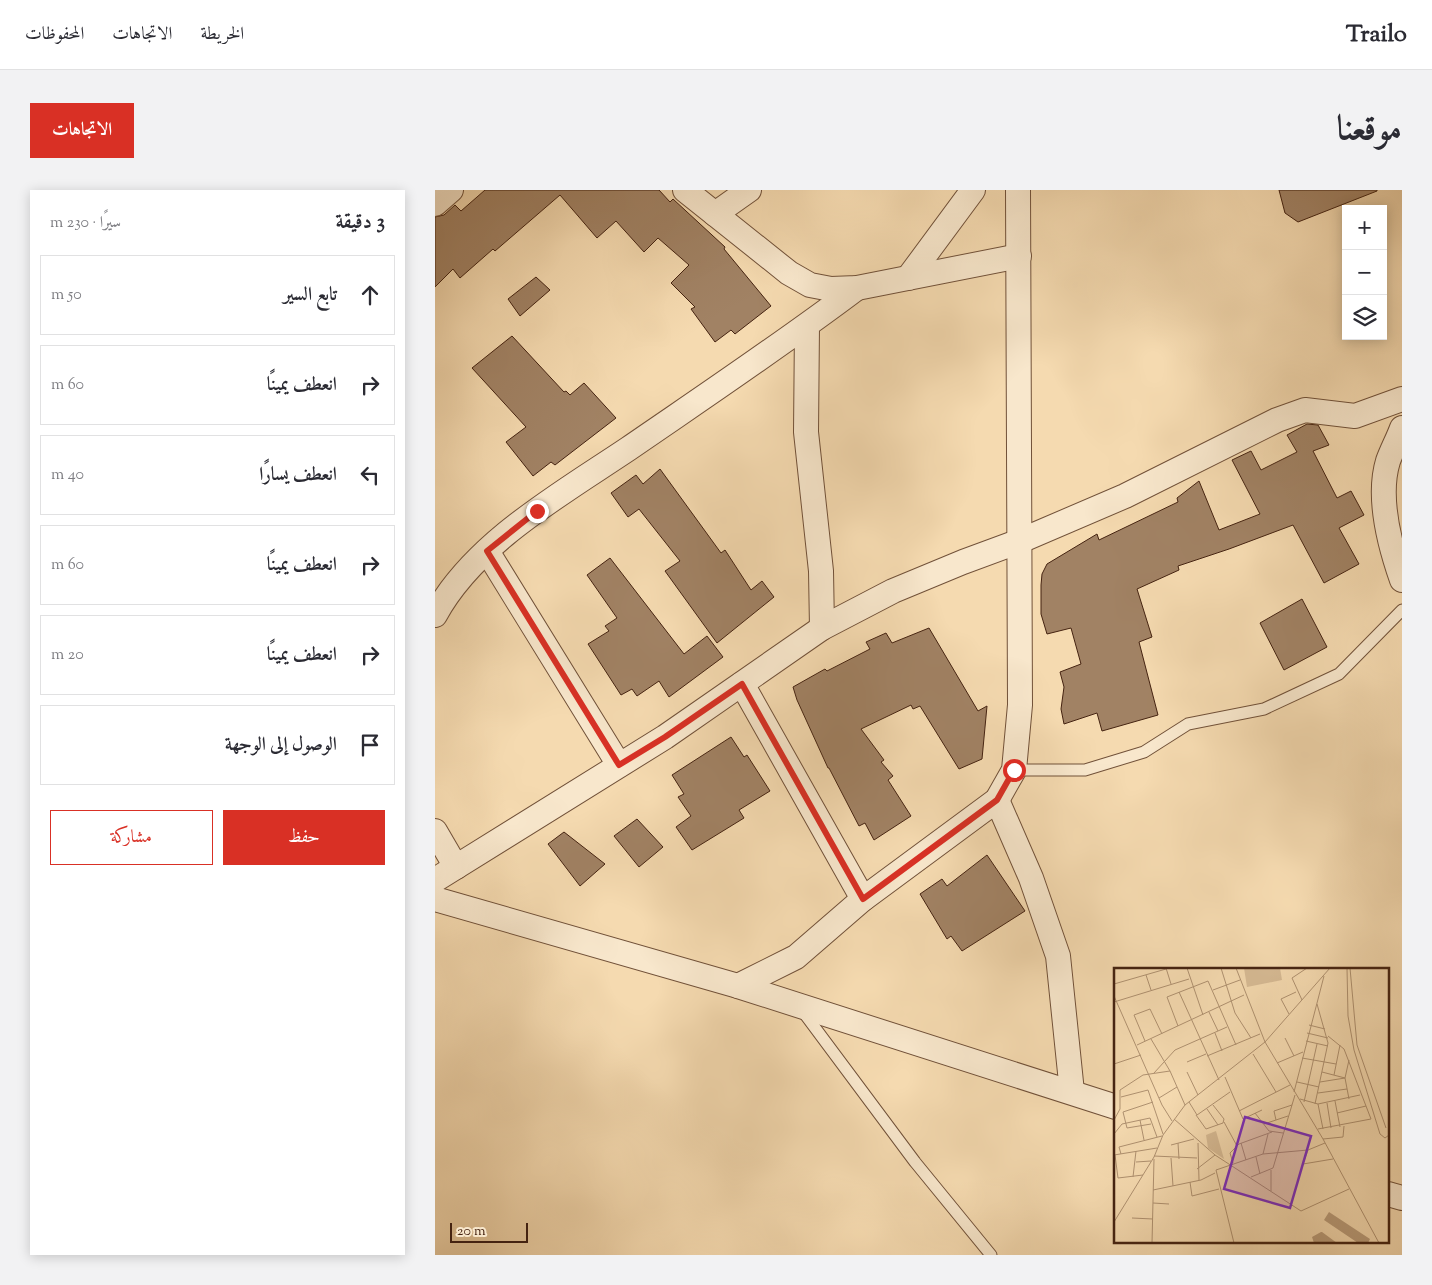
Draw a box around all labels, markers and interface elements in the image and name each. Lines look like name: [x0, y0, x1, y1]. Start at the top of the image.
text: Trailo: [1346, 18, 1407, 52]
text: المحفوظات: [25, 22, 84, 48]
text: الاتجاهات: [112, 22, 172, 48]
text: الخريطة: [200, 22, 244, 48]
button: الاتجاهات: [30, 103, 134, 158]
text: موقعنا: [1337, 105, 1402, 156]
map controls: [1342, 205, 1387, 340]
button: +: [1342, 205, 1387, 250]
text: 3 دقيقة: [335, 208, 385, 238]
text: سيرًا · 230 m: [50, 212, 121, 235]
button: −: [1342, 250, 1387, 295]
icon: ahead: [356, 281, 384, 309]
text: تابع السير: [283, 282, 337, 309]
text: 50 m: [51, 284, 82, 307]
button: layers: [1342, 295, 1387, 340]
icon: right: [356, 371, 384, 399]
text: انعطف يمينًا: [267, 372, 337, 399]
text: 60 m: [51, 374, 84, 397]
icon: left: [356, 461, 384, 489]
text: انعطف يسارًا: [259, 462, 337, 489]
text: 40 m: [51, 464, 84, 487]
route end: [526, 500, 549, 523]
icon: right: [356, 551, 384, 579]
text: انعطف يمينًا: [267, 552, 337, 579]
text: 60 m: [51, 554, 84, 577]
icon: right: [356, 641, 384, 669]
text: انعطف يمينًا: [267, 642, 337, 669]
text: 20 m: [51, 644, 84, 667]
icon: arrive: [356, 731, 384, 759]
text: الوصول إلى الوجهة: [225, 732, 337, 759]
route start: [1003, 759, 1026, 782]
button: مشاركة: [50, 810, 213, 865]
button: حفظ: [223, 810, 385, 865]
inset map: [1114, 968, 1389, 1242]
scale bar: [450, 1220, 527, 1243]
text: 20 m: [457, 1222, 486, 1242]

